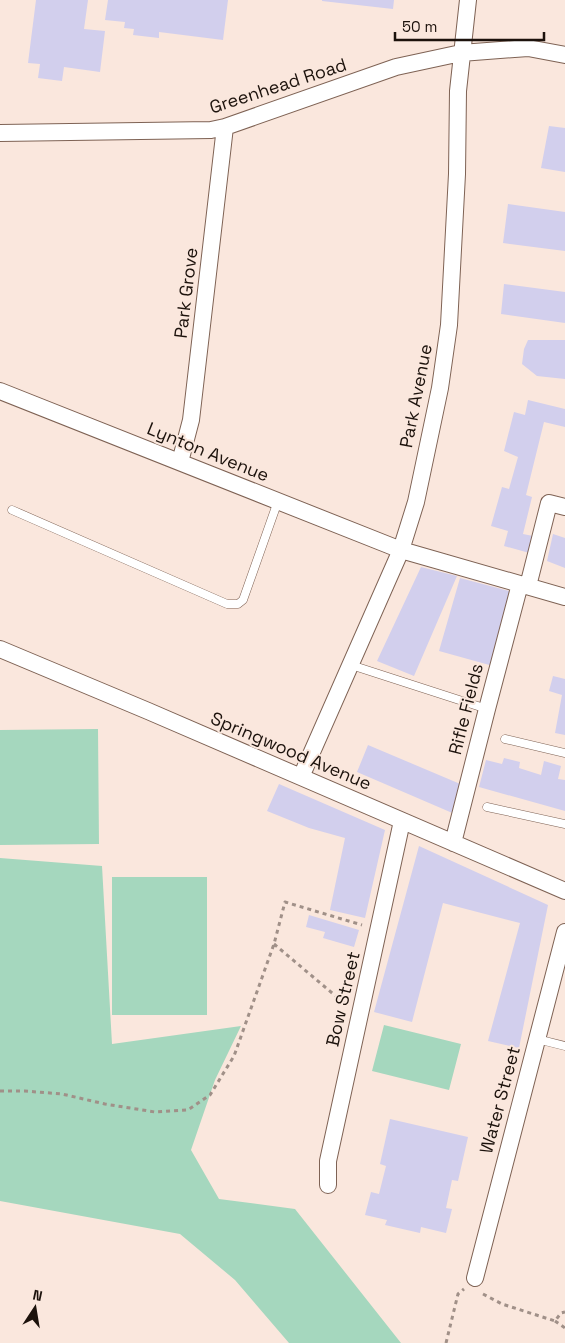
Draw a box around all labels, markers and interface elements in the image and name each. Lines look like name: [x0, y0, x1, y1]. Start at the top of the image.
scale bar: [395, 10, 544, 42]
text: 50 m: [402, 17, 437, 36]
street label: Greenhead Road: [206, 53, 349, 119]
street label: Park Grove: [169, 246, 202, 340]
street label: Park Avenue: [394, 342, 437, 450]
street label: Lynton Avenue: [144, 417, 273, 486]
street label: Rifle Fields: [443, 661, 488, 757]
street label: Springwood Avenue: [207, 706, 375, 795]
street label: Bow Street: [320, 949, 365, 1049]
street label: Water Street: [474, 1044, 525, 1156]
north arrow: [10, 1283, 60, 1333]
text: N: [31, 1286, 44, 1305]

